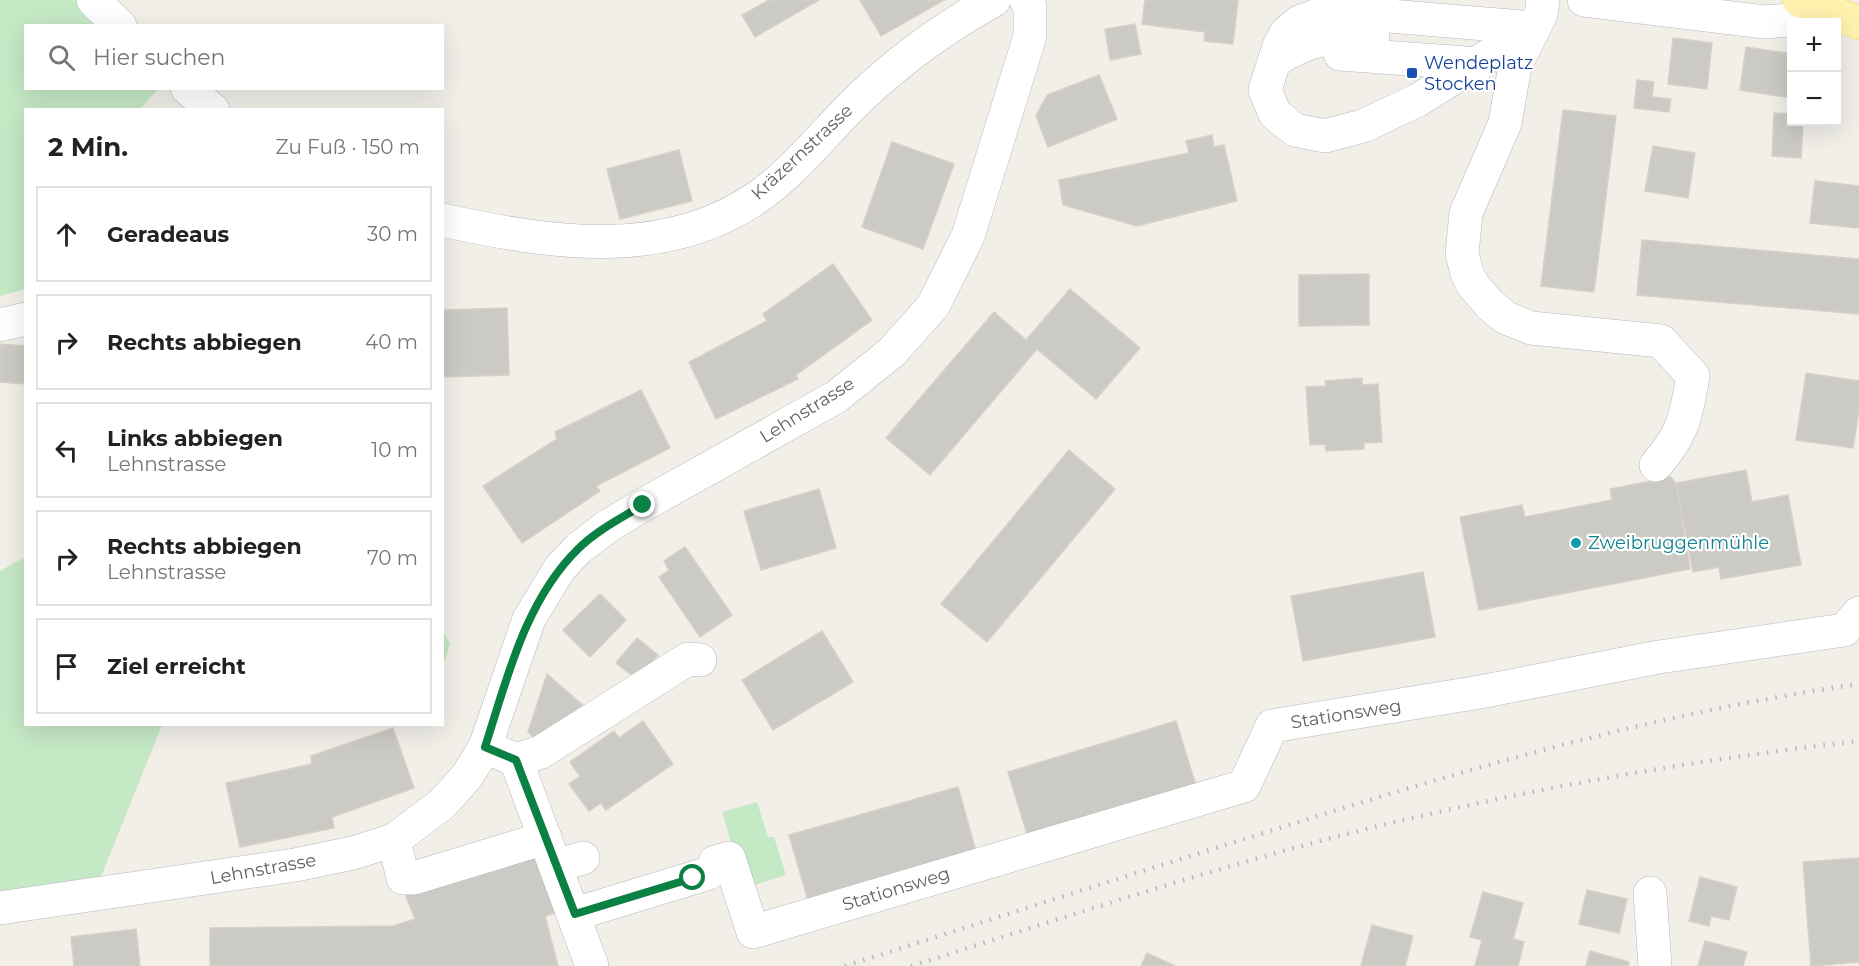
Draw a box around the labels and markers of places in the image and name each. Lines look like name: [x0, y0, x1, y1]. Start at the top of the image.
place label: Wendeplatz Stocken: [1424, 52, 1533, 95]
marker: Wendeplatz Stocken: [1405, 66, 1419, 80]
place label: Zweibruggenmühle: [1588, 532, 1769, 554]
marker: Zweibruggenmühle: [1569, 536, 1583, 550]

